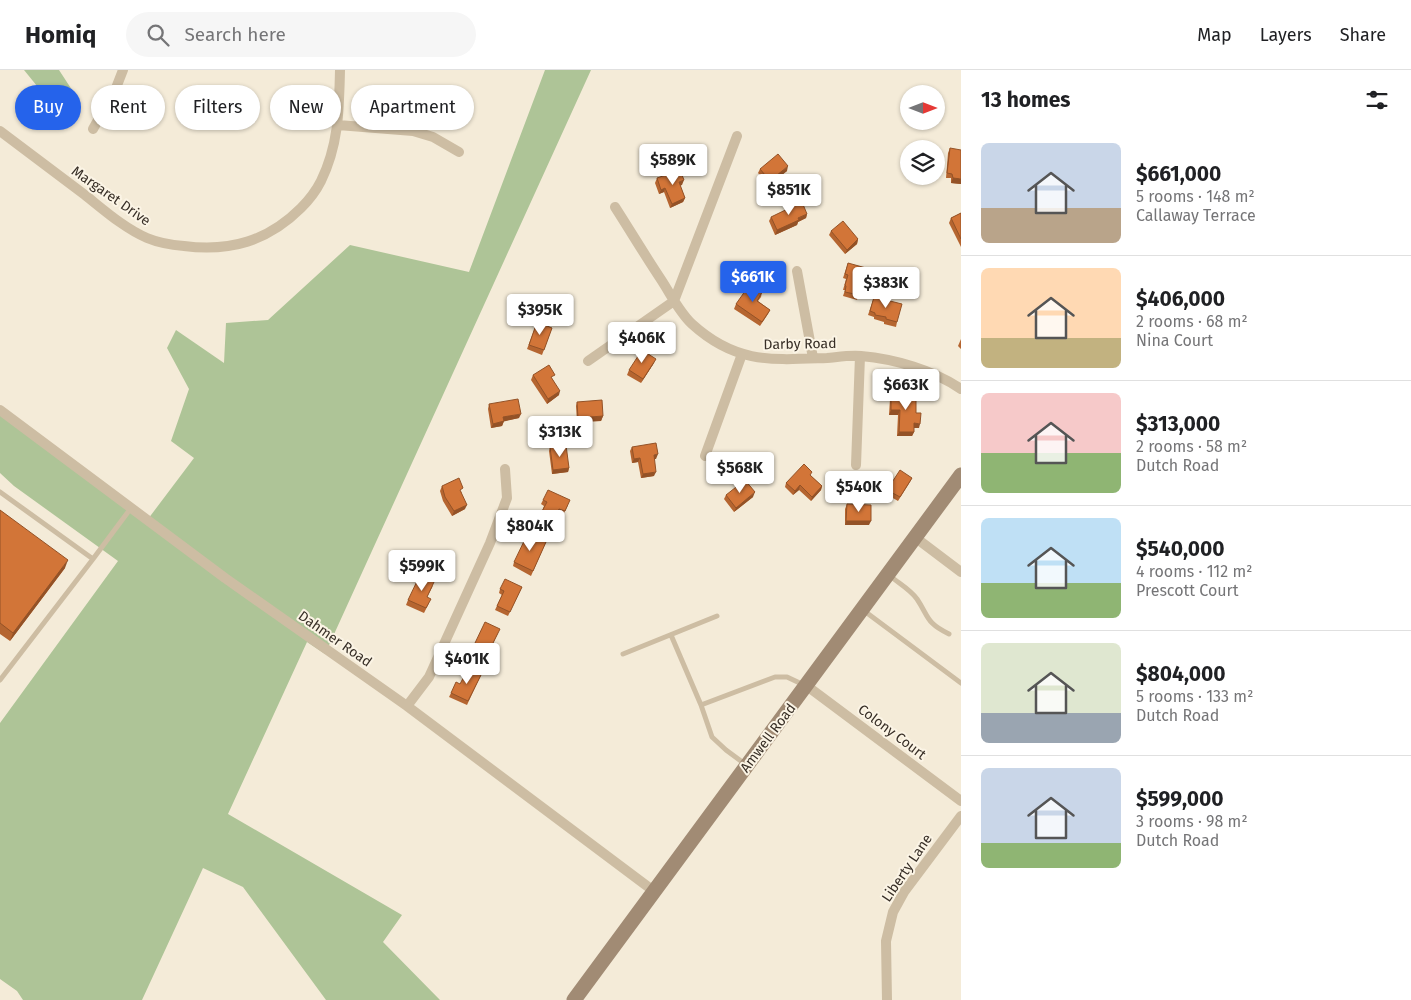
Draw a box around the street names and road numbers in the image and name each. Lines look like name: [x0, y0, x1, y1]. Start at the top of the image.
street label: Margaret Drive: [68, 162, 154, 230]
street label: Darby Road: [763, 335, 837, 353]
street label: Dahmer Road: [295, 607, 375, 671]
street label: Amwell Road: [737, 700, 799, 776]
street label: Colony Court: [855, 701, 930, 764]
street label: Liberty Lane: [878, 831, 936, 905]

